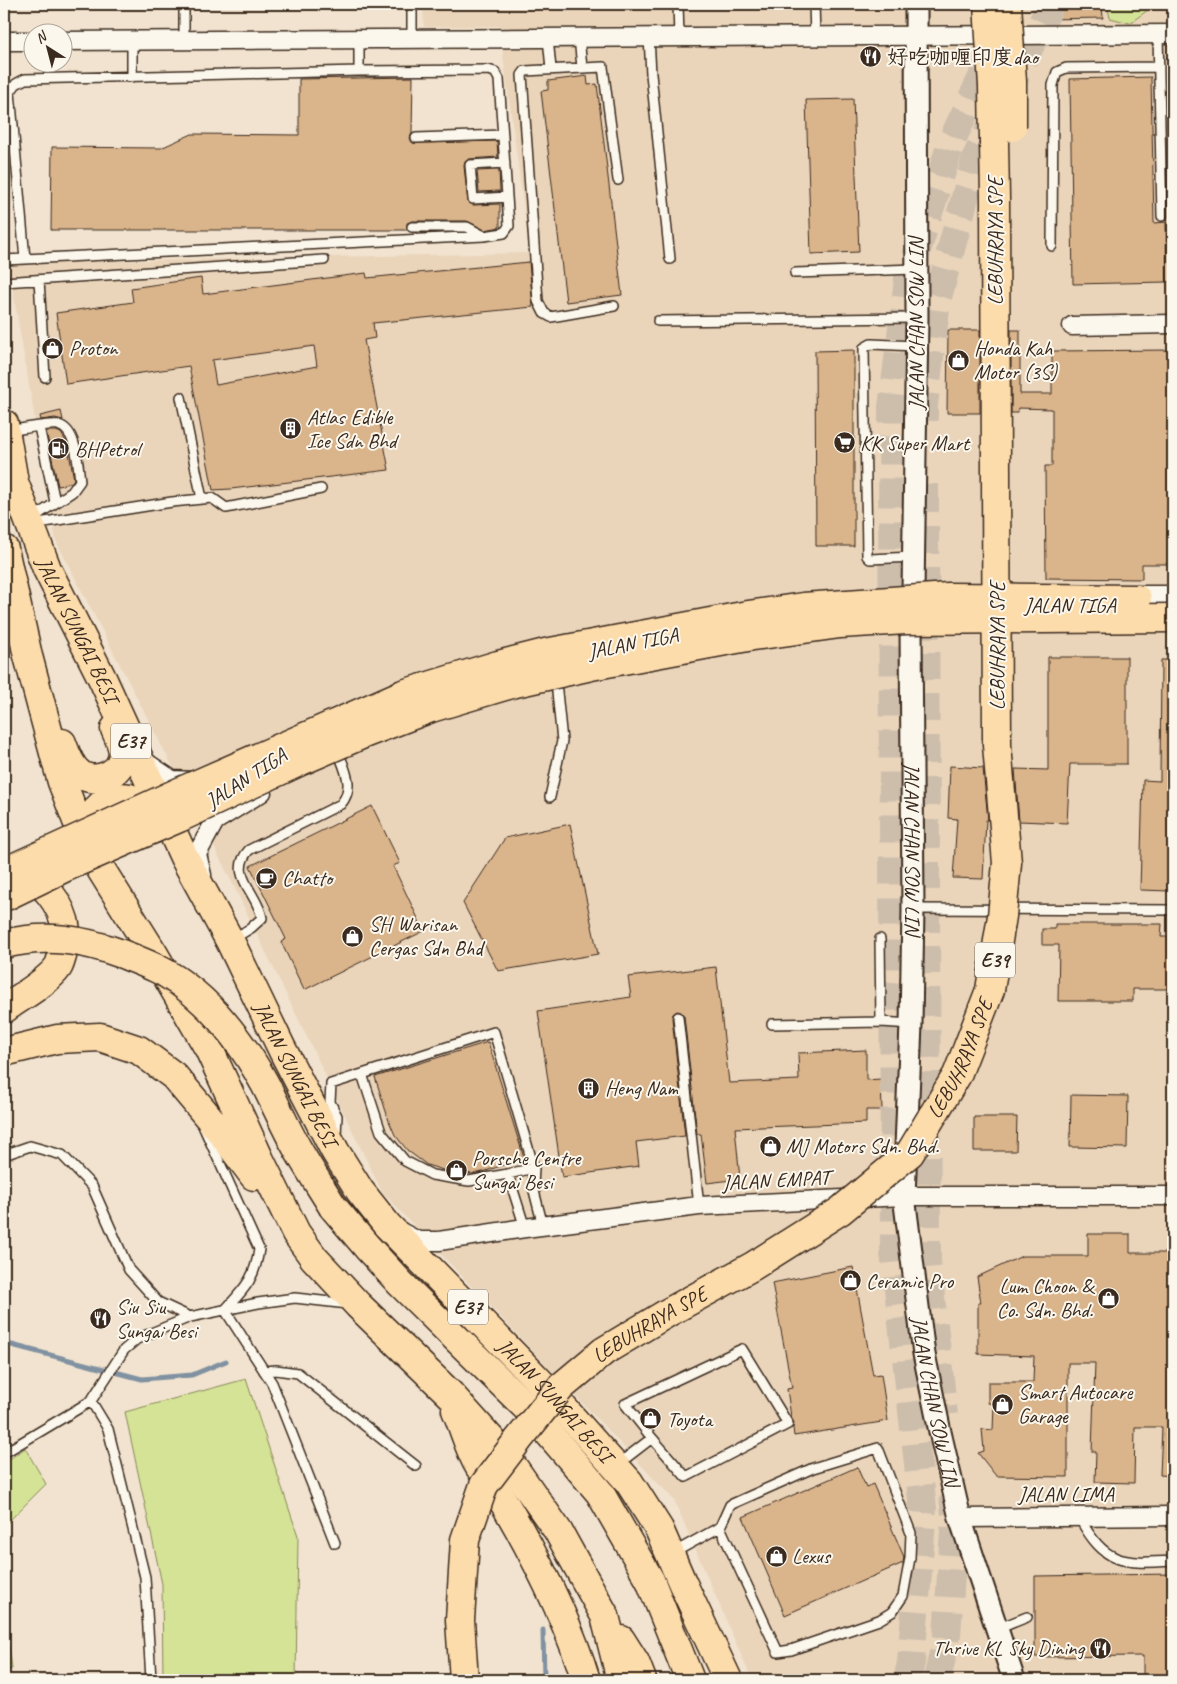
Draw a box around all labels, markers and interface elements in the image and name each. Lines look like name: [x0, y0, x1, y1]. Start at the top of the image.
north arrow: [22, 22, 72, 72]
text: N: [32, 27, 51, 47]
place label: 好吃咖喱印度dao: [887, 44, 1040, 70]
restaurant icon: 好吃咖喱印度dao: [859, 45, 883, 69]
street label: LEBUHRAYA SPE: [982, 174, 1008, 305]
street label: JALAN CHAN SOW LIN: [903, 234, 929, 411]
place label: Proton: [69, 335, 119, 361]
place label: Honda Kah Motor (3S): [974, 335, 1058, 385]
shop icon: Proton: [41, 336, 65, 360]
shop icon: Honda Kah Motor (3S): [946, 348, 970, 372]
place label: Atlas Edible Ice Sdn Bhd: [307, 404, 400, 454]
building icon: Atlas Edible Ice Sdn Bhd: [279, 417, 303, 441]
place label: KK Super Mart: [860, 430, 971, 456]
supermarket icon: KK Super Mart: [832, 431, 856, 455]
place label: BHPetrol: [75, 436, 143, 462]
fuel station icon: BHPetrol: [47, 437, 71, 461]
street label: JALAN SUNGAI BESI: [31, 553, 126, 711]
street label: LEBUHRAYA SPE: [984, 579, 1010, 710]
street label: JALAN TIGA: [1023, 592, 1117, 618]
street label: JALAN TIGA: [585, 621, 682, 665]
road number: E37: [111, 724, 151, 758]
street label: JALAN TIGA: [200, 741, 293, 814]
street label: JALAN CHAN SOW LIN: [899, 762, 926, 939]
place label: Chatto: [282, 865, 335, 891]
cafe icon: Chatto: [254, 866, 278, 890]
place label: SH Warisan Cergas Sdn Bhd: [369, 911, 486, 961]
shop icon: SH Warisan Cergas Sdn Bhd: [341, 924, 365, 948]
road number: E39: [975, 942, 1015, 978]
street label: LEBUHRAYA SPE: [921, 993, 999, 1123]
street label: JALAN SUNGAI BESI: [248, 997, 345, 1155]
place label: Heng Nam: [605, 1075, 679, 1101]
building icon: Heng Nam: [577, 1076, 601, 1100]
place label: MJ Motors Sdn. Bhd.: [786, 1133, 940, 1159]
shop icon: MJ Motors Sdn. Bhd.: [758, 1134, 782, 1158]
place label: Porsche Centre Sungai Besi: [472, 1145, 582, 1195]
shop icon: Porsche Centre Sungai Besi: [444, 1158, 468, 1182]
street label: JALAN EMPAT: [720, 1164, 836, 1196]
place label: Ceramic Pro: [866, 1268, 955, 1294]
shop icon: Ceramic Pro: [838, 1269, 862, 1293]
place label: Lum Choon & Co. Sdn. Bhd.: [997, 1273, 1095, 1323]
street label: LEBUHRAYA SPE: [587, 1280, 714, 1368]
shop icon: Lum Choon & Co. Sdn. Bhd.: [1097, 1286, 1121, 1310]
road number: E37: [448, 1290, 488, 1324]
place label: Siu Siu Sungai Besi: [116, 1294, 200, 1344]
restaurant icon: Siu Siu Sungai Besi: [88, 1307, 112, 1331]
street label: JALAN CHAN SOW LIN: [906, 1314, 966, 1492]
street label: JALAN SUNGAI BESI: [491, 1332, 621, 1471]
place label: Smart Autocare Garage: [1018, 1379, 1134, 1429]
shop icon: Smart Autocare Garage: [990, 1392, 1014, 1416]
place label: Toyota: [667, 1406, 714, 1432]
shop icon: Toyota: [639, 1407, 663, 1431]
street label: JALAN LIMA: [1017, 1481, 1115, 1507]
place label: Lexus: [792, 1543, 832, 1569]
shop icon: Lexus: [764, 1544, 788, 1568]
place label: Thrive KL Sky Dining: [933, 1635, 1086, 1661]
restaurant icon: Thrive KL Sky Dining: [1088, 1636, 1112, 1660]

